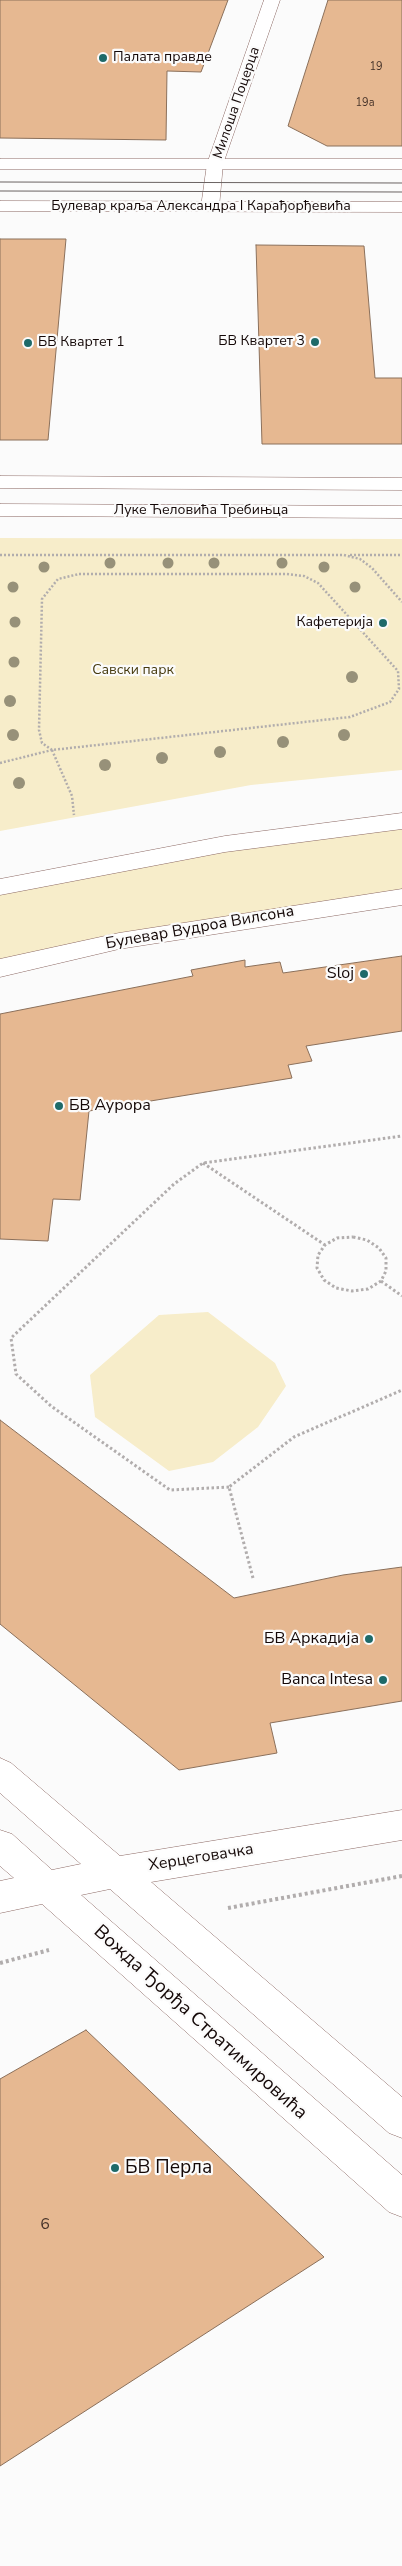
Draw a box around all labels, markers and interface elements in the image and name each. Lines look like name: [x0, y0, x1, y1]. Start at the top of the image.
street label: Милоша Поцерца: [210, 45, 264, 161]
place label: Палата правде: [113, 50, 212, 66]
marker: Палата правде: [97, 52, 109, 64]
house number: 19: [369, 60, 383, 74]
house number: 19a: [355, 96, 375, 110]
street label: Булевар краља Александра I Карађорђевића: [51, 199, 351, 215]
place label: БВ Квартет 3: [218, 334, 305, 350]
place label: БВ Квартет 1: [38, 335, 125, 351]
marker: БВ Квартет 3: [309, 336, 321, 348]
marker: БВ Квартет 1: [22, 337, 34, 349]
street label: Луке Ћеловића Требињца: [114, 503, 288, 519]
place label: Кафетерија: [297, 615, 373, 631]
marker: Кафетерија: [377, 617, 389, 629]
park label: Савски парк: [92, 663, 174, 679]
street label: Булевар Вудроа Вилсона: [104, 902, 296, 954]
place label: Sloj: [327, 964, 354, 984]
marker: Sloj: [358, 968, 370, 980]
place label: БВ Аурора: [69, 1096, 151, 1116]
marker: БВ Аурора: [53, 1100, 65, 1112]
place label: БВ Аркадија: [264, 1629, 359, 1649]
marker: БВ Аркадија: [363, 1633, 375, 1645]
place label: Banca Intesa: [281, 1670, 373, 1690]
marker: Banca Intesa: [377, 1674, 389, 1686]
street label: Херцеговачка: [147, 1840, 255, 1876]
street label: Вожда Ђорђа Стратимировића: [88, 1921, 312, 2125]
place label: БВ Перла: [125, 2157, 212, 2179]
marker: БВ Перла: [109, 2162, 121, 2174]
house number: 6: [40, 2215, 50, 2235]

